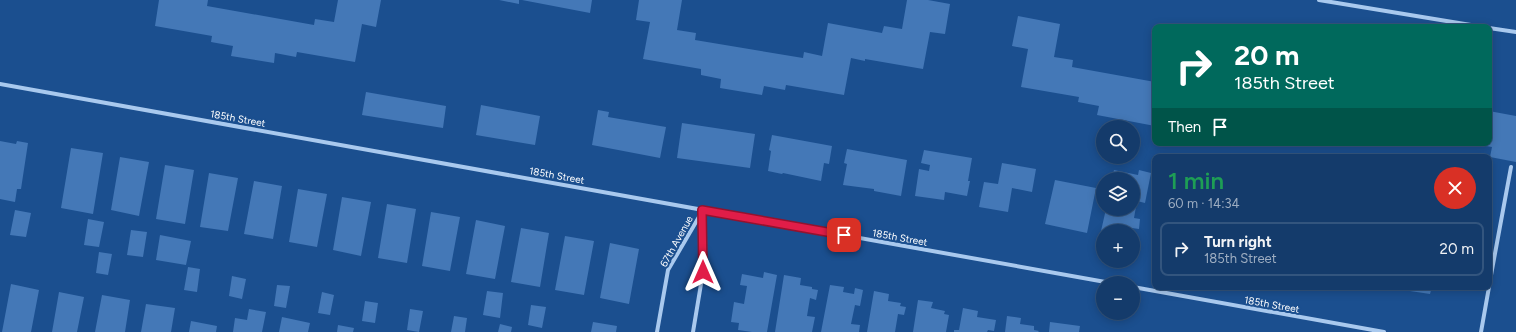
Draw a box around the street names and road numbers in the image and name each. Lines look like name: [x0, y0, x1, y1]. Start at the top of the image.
street label: 185th Street: [209, 107, 267, 130]
street label: 185th Street: [528, 164, 586, 187]
street label: 67th Avenue: [657, 213, 696, 269]
street label: 185th Street: [871, 226, 929, 249]
street label: 185th Street: [1243, 293, 1301, 316]

